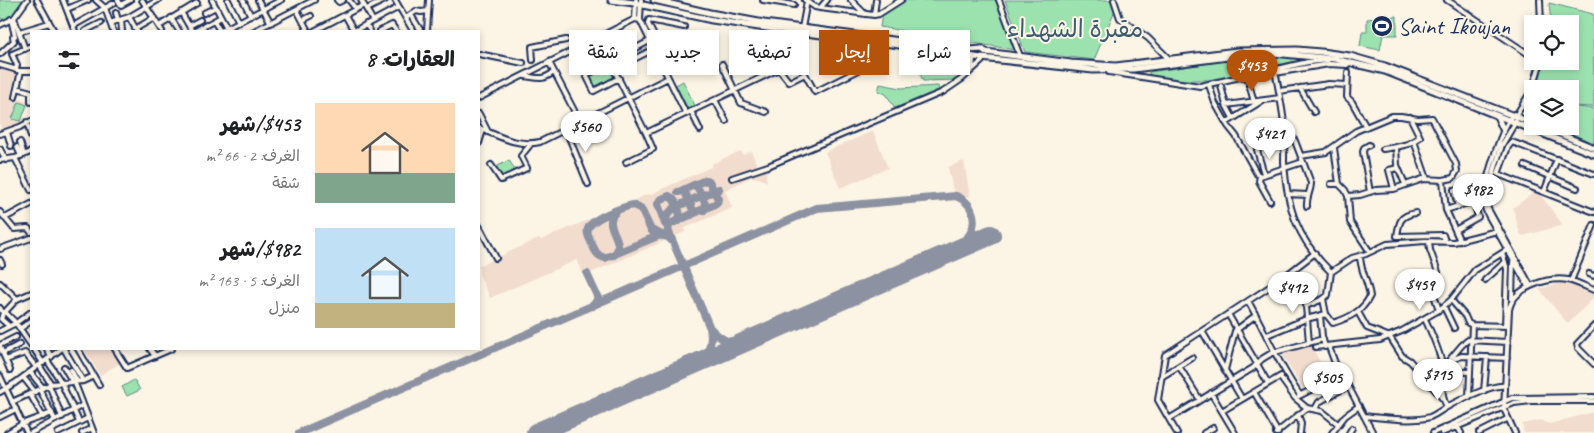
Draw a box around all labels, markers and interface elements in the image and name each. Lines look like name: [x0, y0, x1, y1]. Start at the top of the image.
place label: Saint Ikoujan: [1398, 11, 1510, 41]
park label: مقبرة الشهداء: [1007, 14, 1143, 44]
sports icon: Saint Ikoujan: [1370, 14, 1394, 38]
map controls: [1524, 15, 1579, 135]
button: locate: [1524, 15, 1579, 70]
chip: شقة: [569, 30, 637, 75]
chip: جديد: [647, 30, 719, 75]
chip: تصفية: [729, 30, 809, 75]
chip: إيجار: [819, 30, 889, 75]
chip: شراء: [899, 30, 970, 75]
icon: filters: [55, 46, 83, 74]
text: العقارات: 8: [366, 46, 455, 72]
pin: $453: [1222, 49, 1282, 92]
text: $453: [1238, 56, 1266, 76]
button: layers: [1524, 80, 1579, 135]
pin: $560: [556, 110, 616, 153]
text: $453/شهر: [221, 111, 300, 137]
text: $560: [572, 117, 600, 137]
pin: $421: [1240, 118, 1300, 160]
icon: home: [355, 123, 415, 183]
text: $421: [1256, 124, 1284, 144]
text: الغرف: 2 · 66 m²: [206, 146, 300, 166]
text: شقة: [272, 173, 300, 193]
pin: $982: [1448, 174, 1508, 216]
text: $982: [1464, 180, 1492, 200]
text: $982/شهر: [221, 236, 300, 262]
icon: home: [355, 248, 415, 308]
pin: $459: [1390, 268, 1450, 311]
text: الغرف: 5 · 163 m²: [199, 271, 300, 291]
pin: $412: [1263, 272, 1323, 314]
text: $459: [1406, 275, 1434, 295]
text: $412: [1279, 278, 1307, 298]
text: منزل: [268, 298, 300, 318]
pin: $715: [1408, 358, 1468, 401]
pin: $505: [1298, 362, 1358, 404]
text: $715: [1424, 365, 1452, 385]
text: $505: [1314, 368, 1342, 388]

